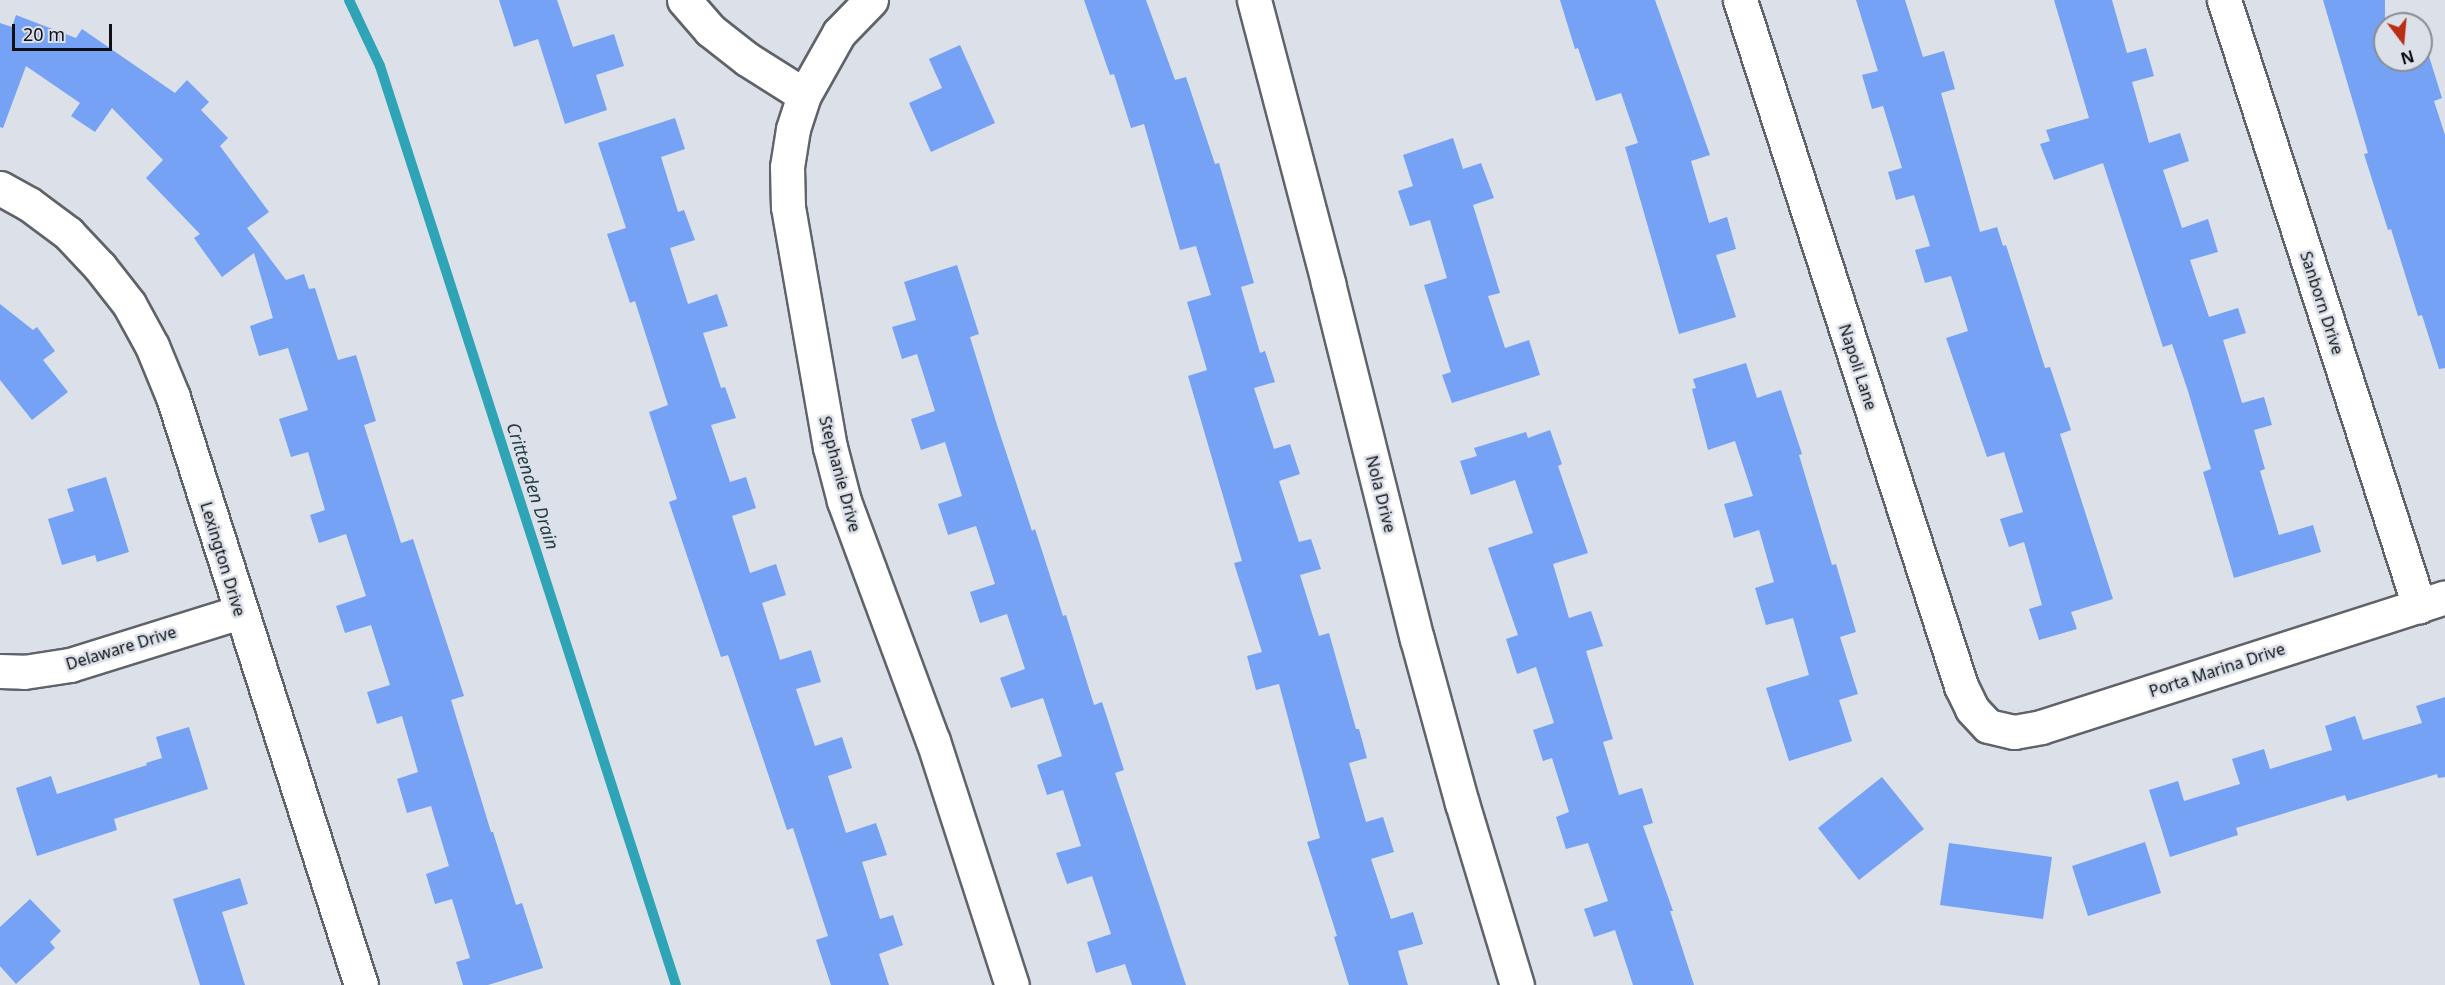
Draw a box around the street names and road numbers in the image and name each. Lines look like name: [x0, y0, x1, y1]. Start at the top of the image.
street label: Sanborn Drive: [2296, 249, 2348, 357]
street label: Napoli Lane: [1835, 322, 1881, 412]
street label: Stephanie Drive: [815, 414, 865, 534]
street label: Nola Drive: [1362, 454, 1400, 534]
street label: Lexington Drive: [196, 500, 250, 618]
street label: Delaware Drive: [63, 622, 179, 674]
street label: Porta Marina Drive: [2147, 639, 2287, 701]

